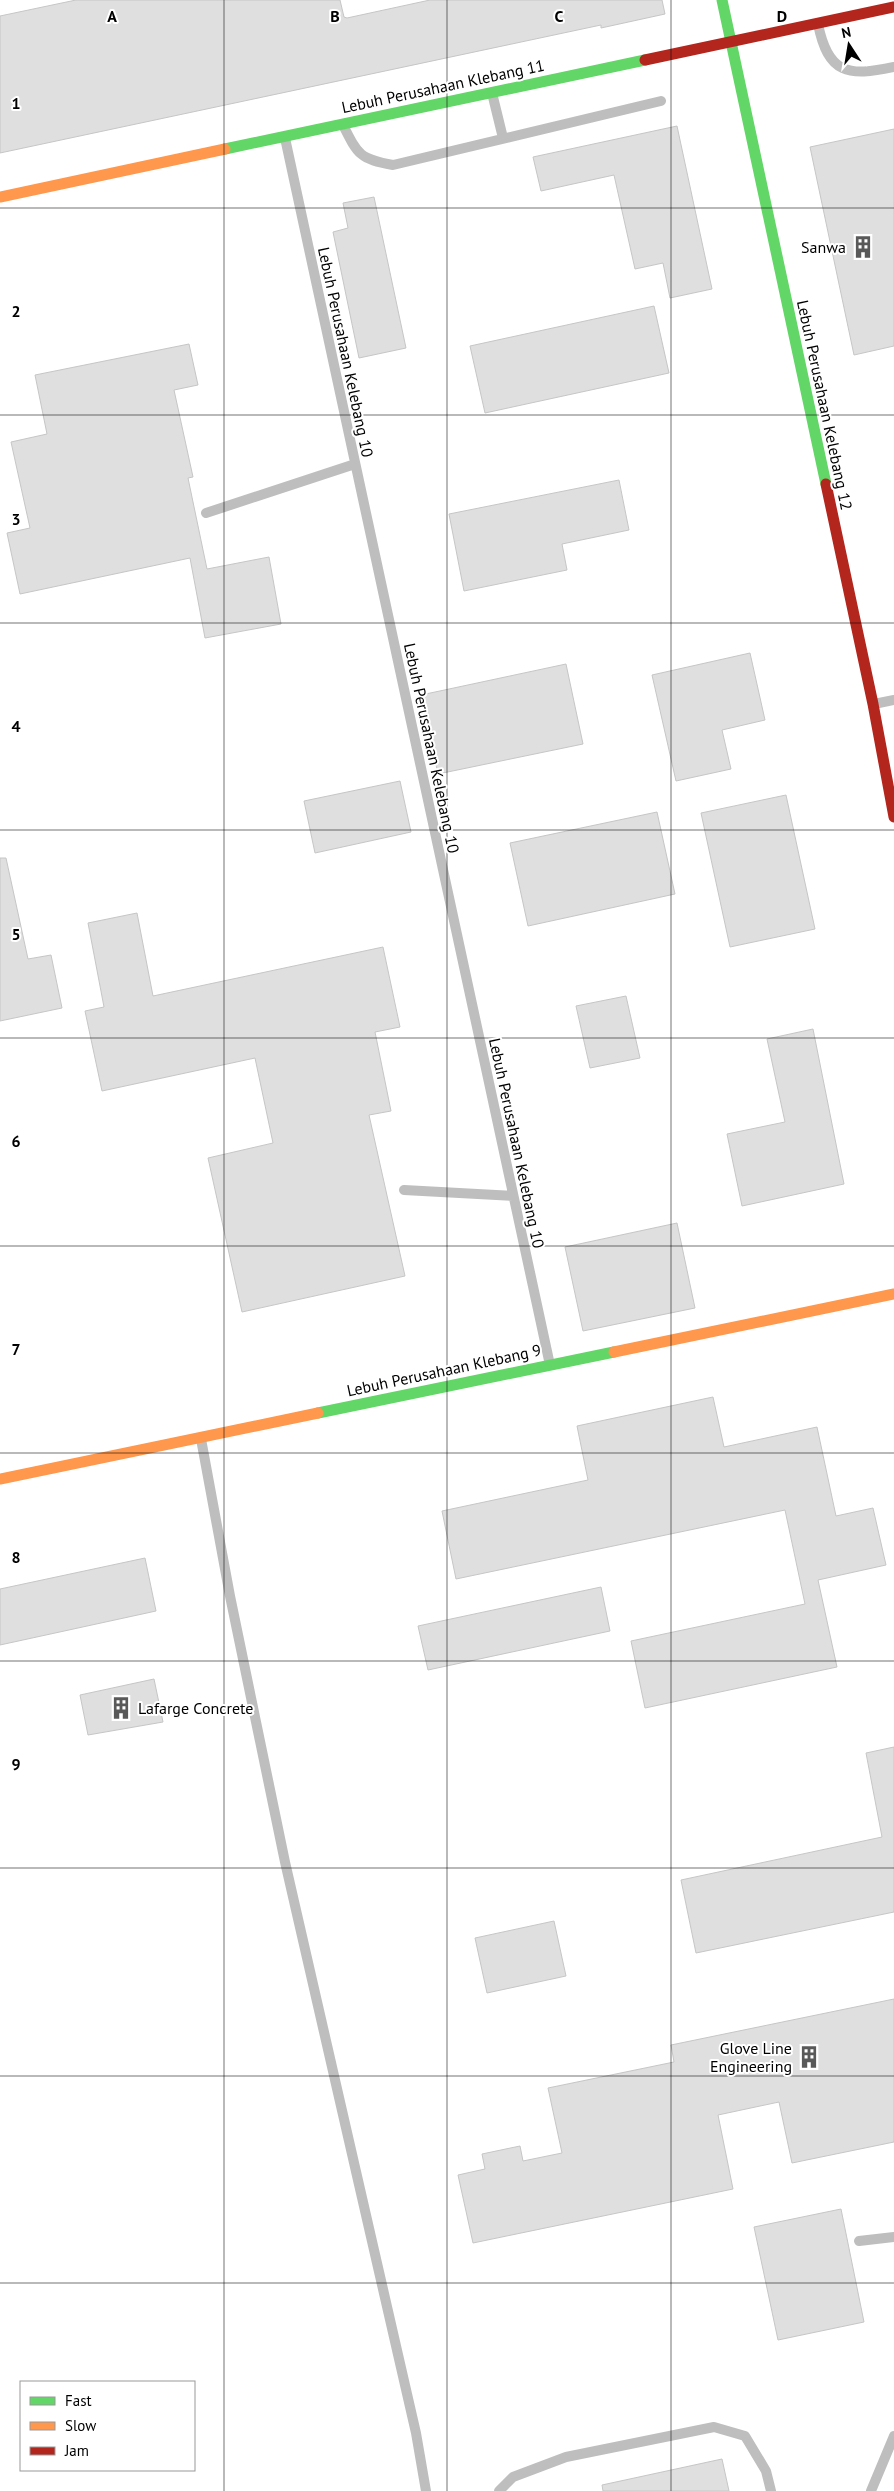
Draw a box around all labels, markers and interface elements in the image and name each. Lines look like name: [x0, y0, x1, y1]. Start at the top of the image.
text: A: [107, 6, 117, 26]
text: B: [330, 6, 340, 26]
text: C: [555, 6, 564, 26]
text: D: [777, 6, 787, 26]
north arrow: [824, 20, 874, 70]
text: N: [840, 23, 853, 42]
street label: Lebuh Perusahaan Klebang 11: [340, 55, 546, 117]
text: 1: [11, 93, 21, 113]
building icon: Sanwa: [850, 234, 876, 260]
place label: Sanwa: [801, 237, 846, 257]
street label: Lebuh Perusahaan Kelebang 10: [314, 245, 378, 459]
street label: Lebuh Perusahaan Kelebang 12: [793, 298, 857, 512]
text: 2: [11, 301, 21, 321]
text: 3: [11, 509, 21, 529]
street label: Lebuh Perusahaan Kelebang 10: [400, 641, 464, 855]
text: 4: [11, 716, 21, 736]
text: 5: [11, 924, 21, 944]
street label: Lebuh Perusahaan Kelebang 10: [485, 1036, 549, 1250]
text: 6: [11, 1131, 21, 1151]
text: 7: [11, 1339, 21, 1359]
street label: Lebuh Perusahaan Klebang 9: [345, 1340, 543, 1400]
text: 8: [11, 1547, 21, 1567]
building icon: Lafarge Concrete: [108, 1695, 134, 1721]
place label: Lafarge Concrete: [138, 1698, 253, 1718]
text: 9: [11, 1754, 21, 1774]
place label: Glove Line Engineering: [710, 2038, 792, 2076]
building icon: Glove Line Engineering: [796, 2044, 822, 2070]
legend: [20, 2381, 195, 2471]
text: Fast: [65, 2391, 92, 2410]
text: Slow: [65, 2416, 96, 2435]
text: Jam: [64, 2441, 89, 2460]

